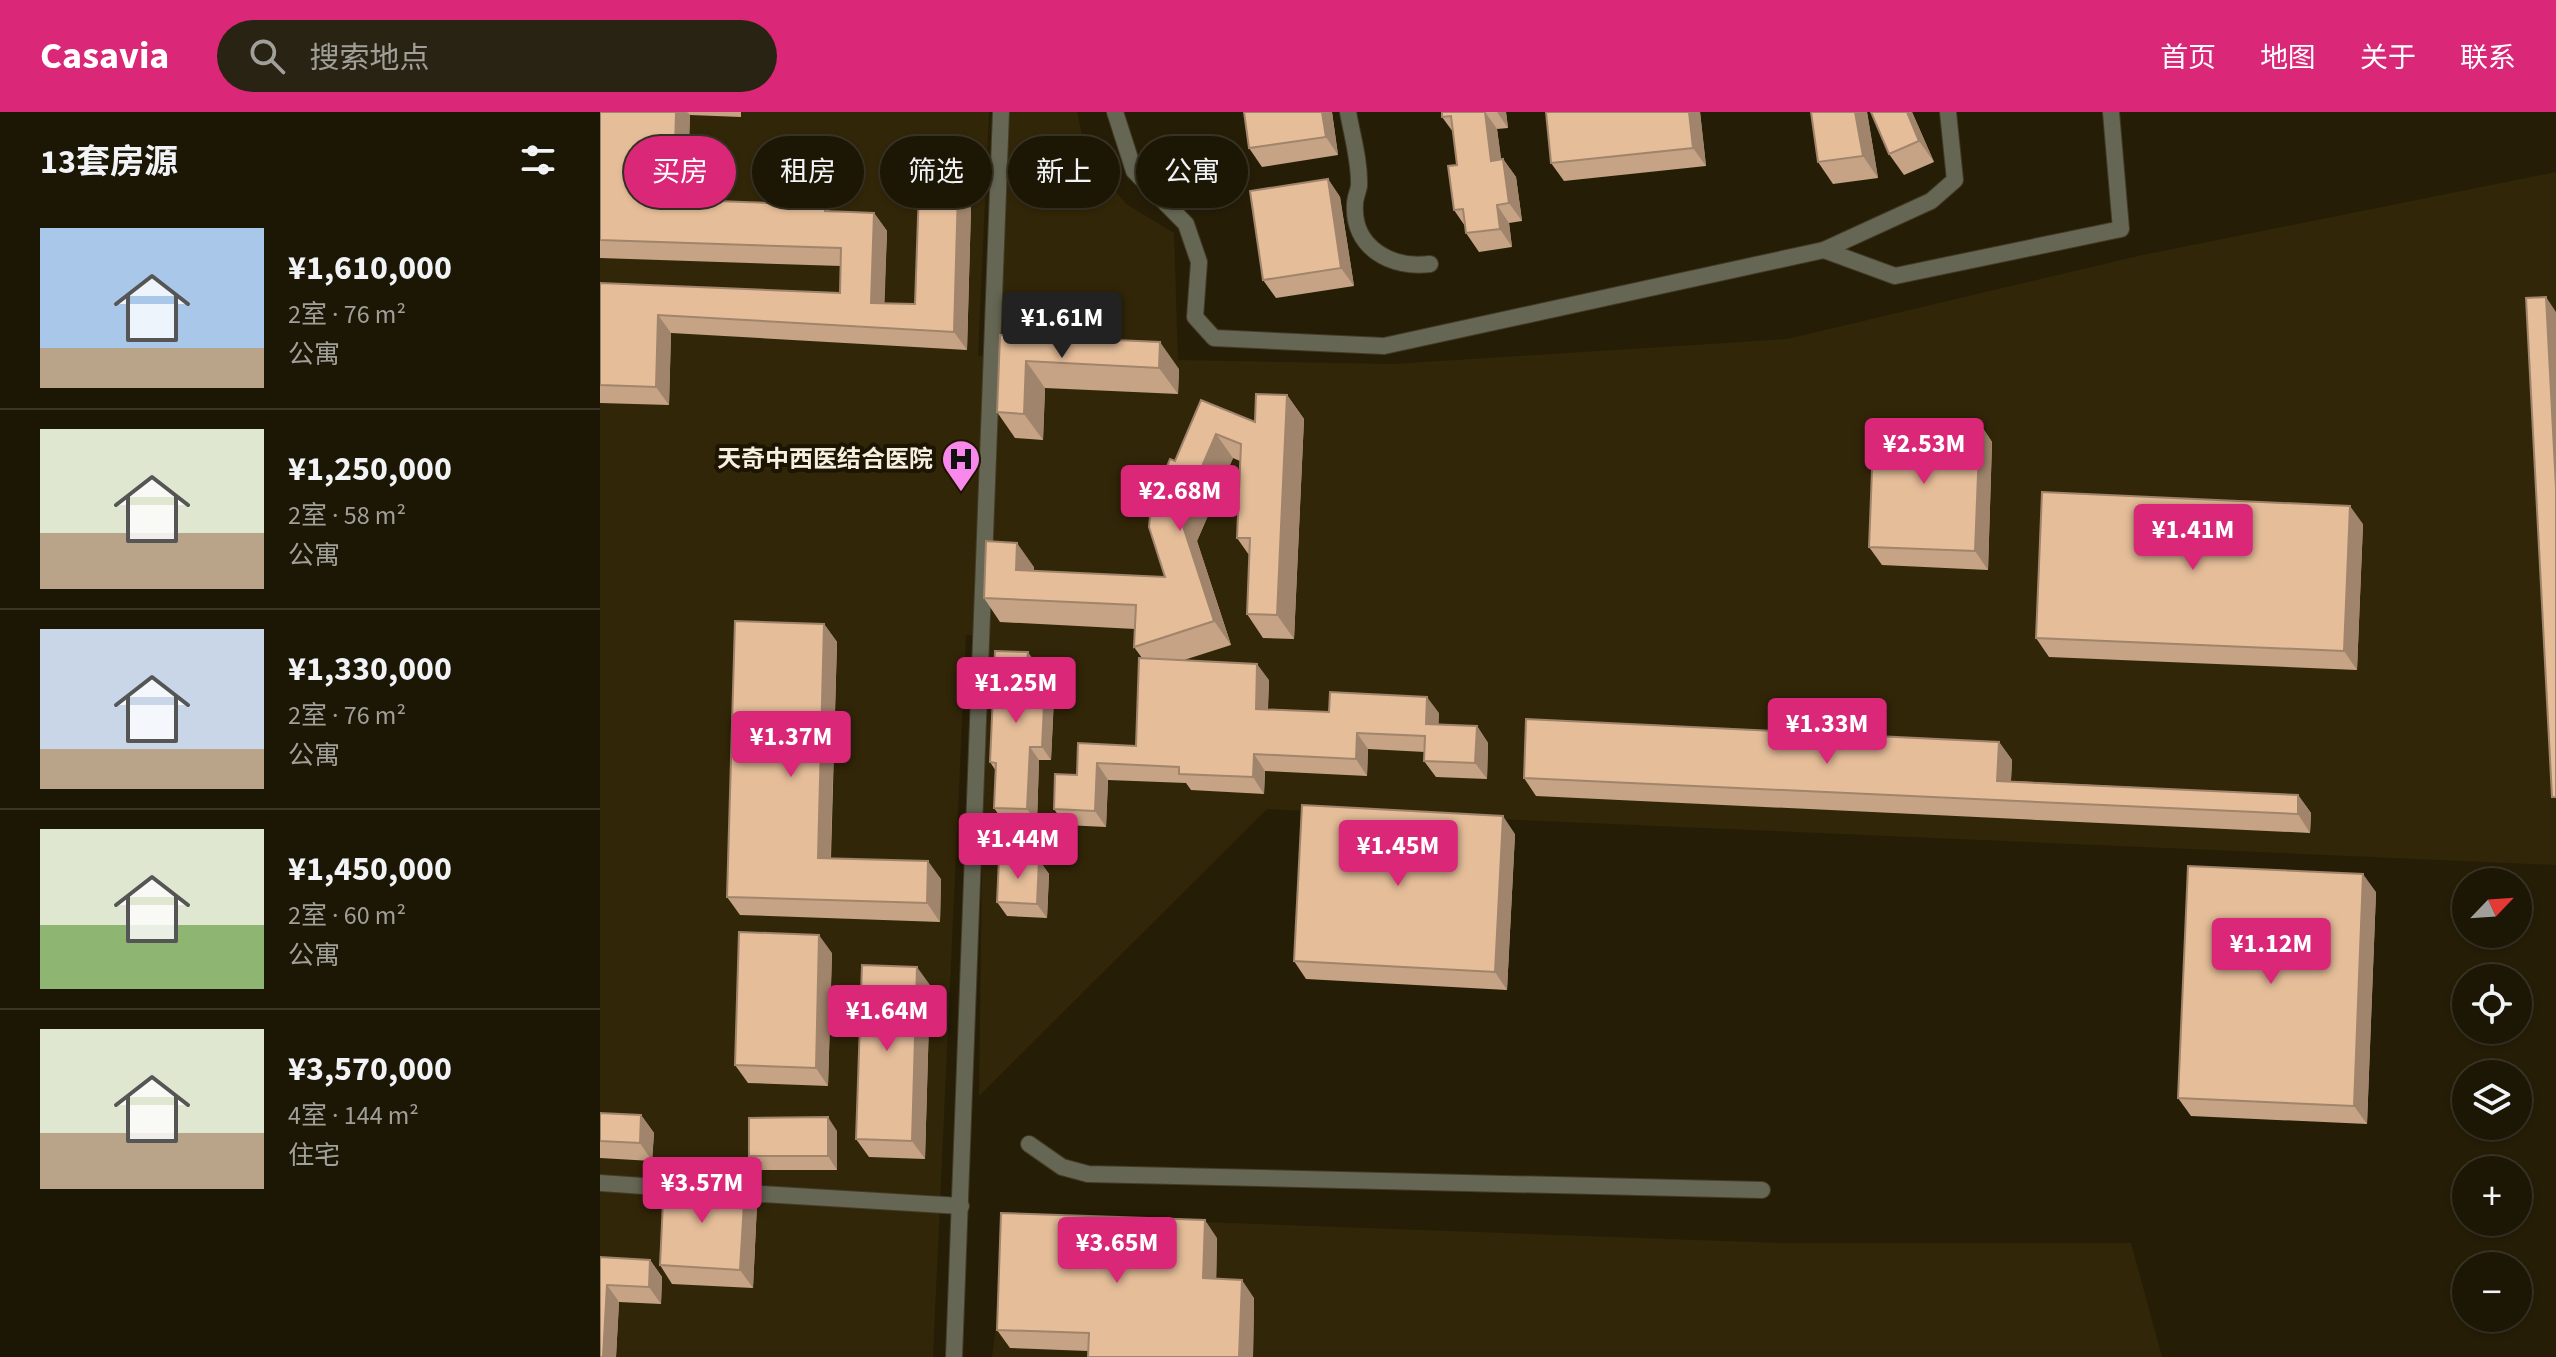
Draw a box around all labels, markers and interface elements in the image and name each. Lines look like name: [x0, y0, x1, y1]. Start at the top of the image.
search box: [217, 20, 777, 92]
text: Casavia: [40, 29, 169, 83]
icon: search: [245, 34, 289, 78]
text: 搜索地点: [309, 37, 429, 80]
text: 首页: [2160, 38, 2216, 78]
text: 地图: [2260, 38, 2316, 78]
text: 关于: [2360, 38, 2416, 78]
text: 联系: [2460, 38, 2516, 78]
chip: 买房: [624, 136, 736, 208]
chip: 租房: [752, 136, 864, 208]
chip: 筛选: [880, 136, 992, 208]
chip: 新上: [1008, 136, 1120, 208]
chip: 公寓: [1136, 136, 1248, 208]
text: 13套房源: [40, 138, 178, 187]
icon: filters: [516, 138, 560, 182]
text: ¥1,610,000: [288, 244, 452, 293]
icon: home: [104, 260, 200, 356]
pin: ¥1.61M: [997, 292, 1127, 360]
text: 2室 · 76 m²: [288, 296, 406, 333]
text: ¥1.61M: [1021, 299, 1103, 336]
text: 公寓: [288, 336, 340, 373]
pin: ¥2.53M: [1859, 418, 1989, 486]
text: ¥2.53M: [1883, 425, 1965, 462]
hospital icon: 天奇中西医结合医院: [940, 438, 982, 493]
place label: 天奇中西医结合医院: [717, 442, 933, 477]
text: ¥1,250,000: [288, 445, 452, 494]
icon: home: [104, 461, 200, 557]
pin: ¥2.68M: [1115, 465, 1245, 533]
text: ¥2.68M: [1139, 472, 1221, 509]
text: 2室 · 58 m²: [288, 497, 406, 534]
pin: ¥1.41M: [2128, 504, 2258, 572]
text: ¥1.41M: [2152, 511, 2234, 548]
text: 公寓: [288, 537, 340, 574]
text: ¥1,330,000: [288, 645, 452, 694]
pin: ¥1.25M: [951, 657, 1081, 725]
icon: home: [104, 661, 200, 757]
text: ¥1.25M: [975, 664, 1057, 701]
text: 2室 · 76 m²: [288, 697, 406, 734]
pin: ¥1.33M: [1762, 698, 1892, 766]
text: ¥1.33M: [1786, 705, 1868, 742]
pin: ¥1.37M: [726, 711, 856, 779]
text: ¥1.37M: [750, 718, 832, 755]
text: 公寓: [288, 737, 340, 774]
pin: ¥1.44M: [953, 813, 1083, 881]
text: ¥1.44M: [977, 820, 1059, 857]
pin: ¥1.45M: [1333, 820, 1463, 888]
text: ¥1.45M: [1357, 827, 1439, 864]
text: ¥1,450,000: [288, 845, 452, 894]
icon: home: [104, 861, 200, 957]
north arrow: [2452, 868, 2532, 948]
map controls: [2452, 868, 2532, 1332]
text: 2室 · 60 m²: [288, 897, 406, 934]
pin: ¥1.12M: [2206, 918, 2336, 986]
text: ¥1.12M: [2230, 925, 2312, 962]
text: 公寓: [288, 937, 340, 974]
button: locate: [2452, 964, 2532, 1044]
pin: ¥1.64M: [822, 985, 952, 1053]
text: ¥1.64M: [846, 992, 928, 1029]
text: ¥3,570,000: [288, 1045, 452, 1094]
button: layers: [2452, 1060, 2532, 1140]
icon: home: [104, 1061, 200, 1157]
text: 4室 · 144 m²: [288, 1097, 419, 1134]
text: 住宅: [288, 1137, 340, 1174]
button: +: [2452, 1156, 2532, 1236]
pin: ¥3.57M: [637, 1157, 767, 1225]
text: ¥3.57M: [661, 1164, 743, 1201]
pin: ¥3.65M: [1052, 1217, 1182, 1285]
text: ¥3.65M: [1076, 1224, 1158, 1261]
button: −: [2452, 1252, 2532, 1332]

